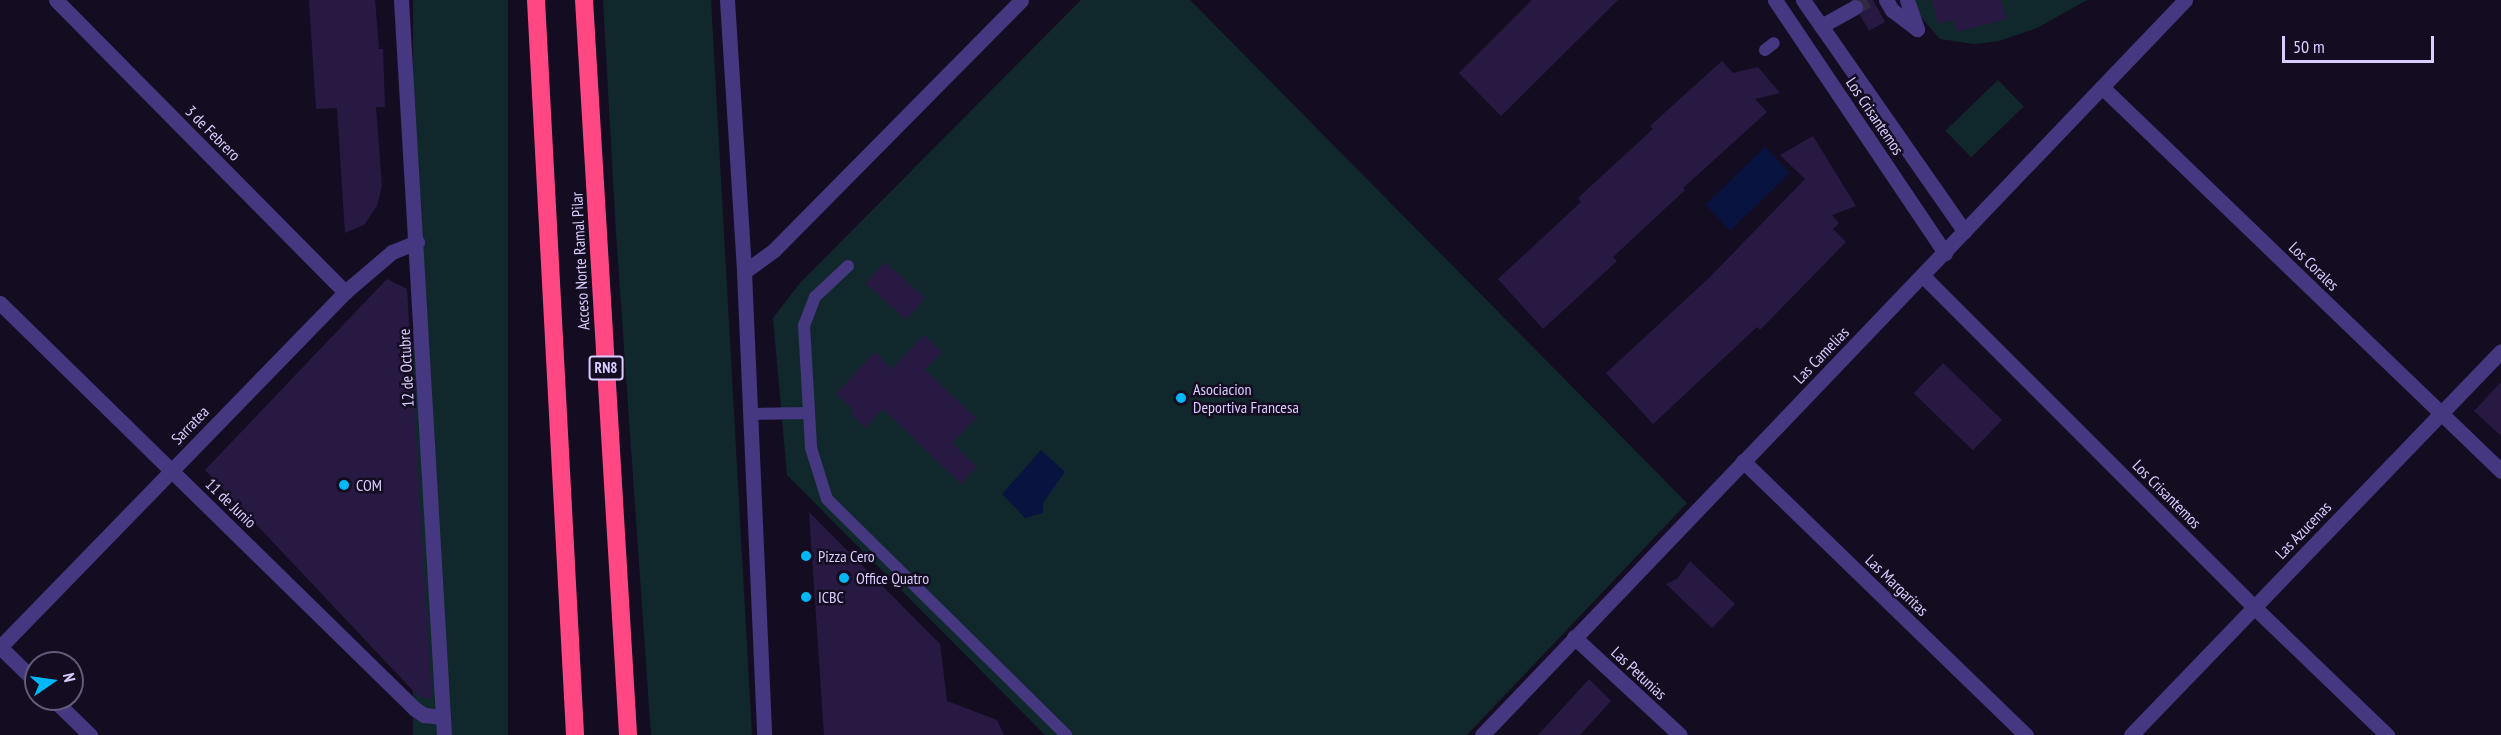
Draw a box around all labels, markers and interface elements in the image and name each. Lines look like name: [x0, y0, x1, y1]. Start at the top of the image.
scale bar: [2285, 24, 2436, 62]
text: 50 m: [2293, 35, 2325, 58]
street label: Los Crisantemos: [1842, 74, 1908, 158]
street label: 3 de Febrero: [181, 101, 245, 165]
street label: Acceso Norte Ramal Pilar: [567, 191, 593, 331]
street label: Los Corales: [2285, 238, 2343, 294]
street label: Las Camelias: [1789, 323, 1853, 387]
street label: 12 de Octubre: [394, 328, 418, 408]
road number: RN8: [588, 356, 624, 380]
place label: Asociacion Deportiva Francesa: [1193, 379, 1299, 417]
marker: Asociacion Deportiva Francesa: [1174, 391, 1188, 405]
street label: Sarratea: [167, 402, 213, 448]
street label: Los Crisantemos: [2129, 456, 2205, 532]
street label: 11 de Junio: [202, 474, 260, 532]
place label: COM: [356, 475, 382, 495]
marker: COM: [337, 478, 351, 492]
street label: Las Azucenas: [2271, 497, 2335, 563]
place label: Pizza Cero: [818, 546, 875, 566]
marker: Pizza Cero: [799, 549, 813, 563]
street label: Las Margaritas: [1862, 550, 1932, 620]
place label: Office Quatro: [856, 568, 929, 588]
marker: Office Quatro: [837, 571, 851, 585]
place label: ICBC: [818, 587, 844, 607]
marker: ICBC: [799, 590, 813, 604]
street label: Las Petunias: [1607, 643, 1671, 703]
north arrow: [24, 651, 84, 711]
text: N: [59, 671, 80, 684]

